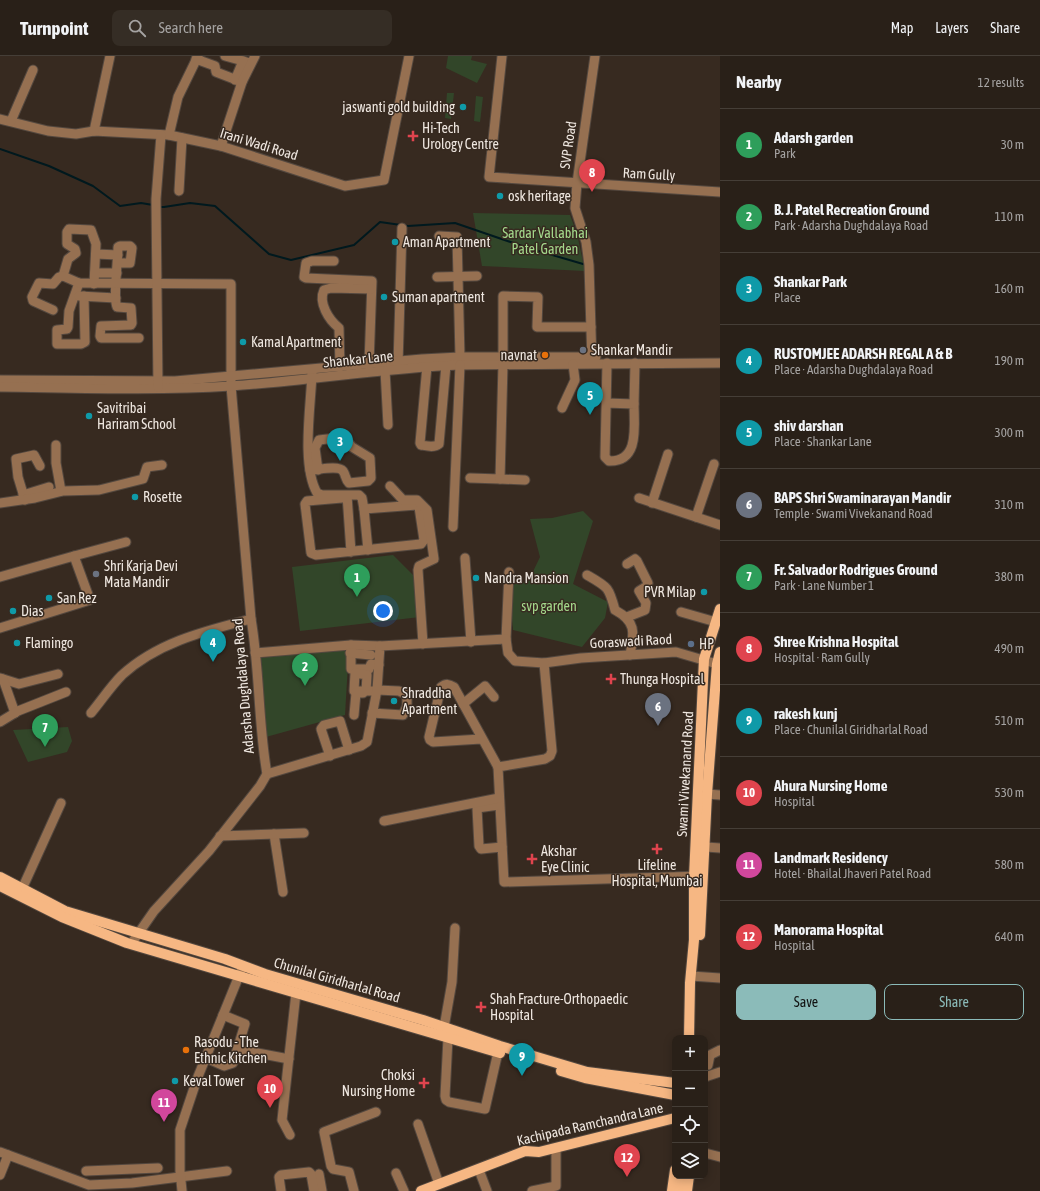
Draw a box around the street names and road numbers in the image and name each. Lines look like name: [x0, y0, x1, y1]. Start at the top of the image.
street label: SVP Road: [557, 120, 579, 170]
street label: Irani Wadi Road: [218, 125, 300, 163]
street label: Ram Gully: [622, 165, 676, 183]
street label: Shankar Lane: [322, 347, 394, 371]
street label: Adarsha Dughdalaya Road: [229, 618, 257, 754]
street label: Goraswadi Raod: [589, 631, 673, 651]
street label: Swami Vivekanand Road: [674, 711, 696, 837]
street label: Chunilal Giridharlal Road: [272, 954, 402, 1006]
street label: Kachipada Ramchandra Lane: [515, 1099, 665, 1149]

